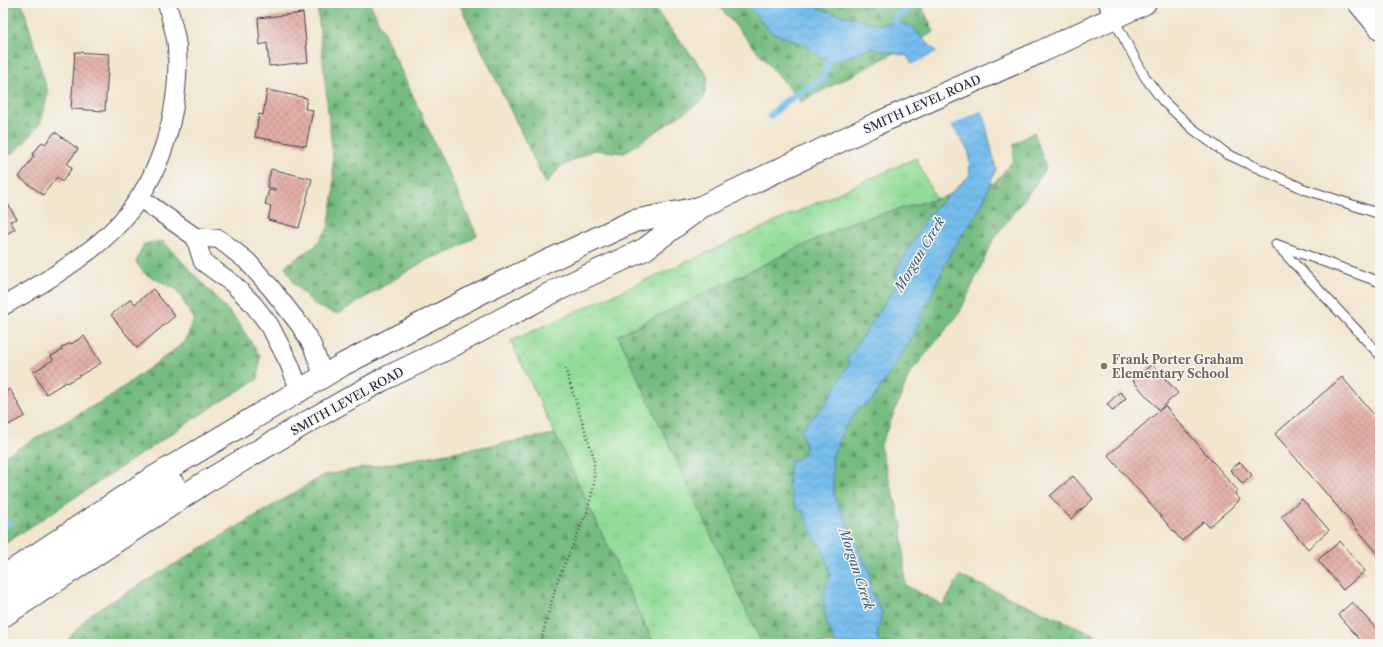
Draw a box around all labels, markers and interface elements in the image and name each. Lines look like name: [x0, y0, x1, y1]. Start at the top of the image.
street label: SMITH LEVEL ROAD: [861, 71, 983, 137]
water label: Morgan Creek: [889, 213, 948, 296]
place label: Frank Porter Graham Elementary School: [1112, 352, 1244, 381]
marker: Frank Porter Graham Elementary School: [1099, 361, 1109, 371]
street label: SMITH LEVEL ROAD: [288, 364, 406, 438]
water label: Morgan Creek: [836, 524, 878, 612]

